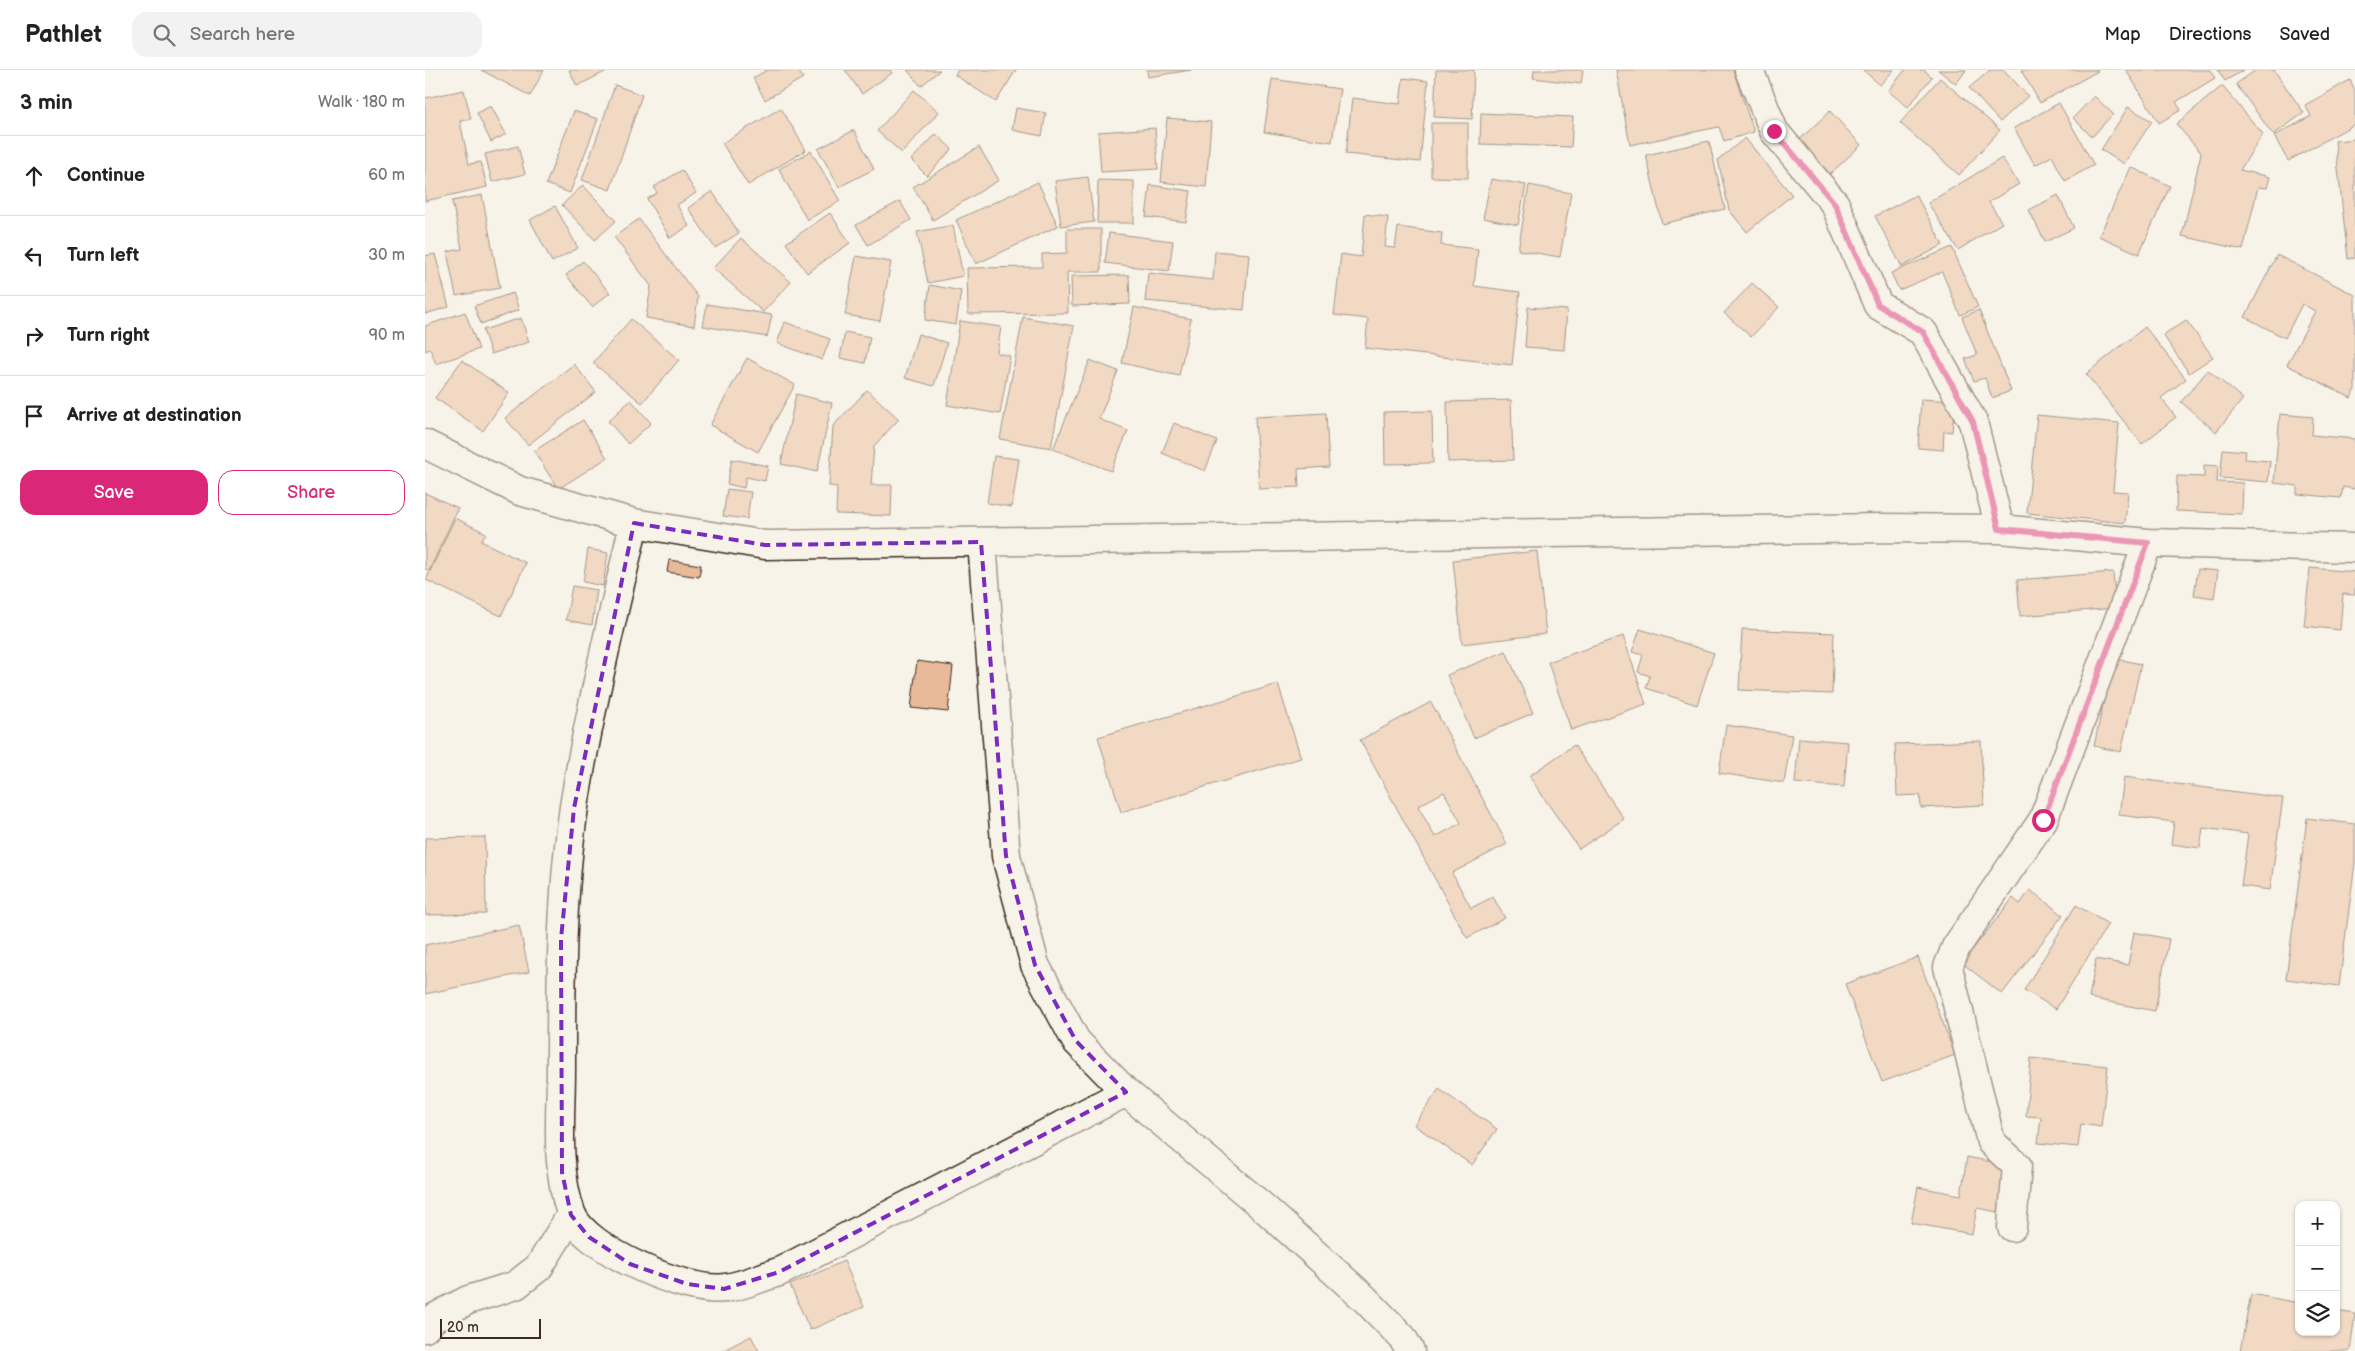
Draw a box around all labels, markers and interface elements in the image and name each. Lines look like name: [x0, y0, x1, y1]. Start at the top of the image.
search box: [132, 12, 482, 57]
text: Pathlet: [25, 20, 102, 49]
icon: search: [150, 21, 178, 49]
text: Search here: [190, 23, 295, 46]
text: Map: [2105, 24, 2141, 45]
text: Directions: [2169, 24, 2251, 45]
text: Saved: [2279, 24, 2330, 45]
text: 3 min: [20, 90, 73, 115]
text: Walk · 180 m: [318, 93, 405, 112]
route end: [1763, 120, 1786, 143]
icon: ahead: [20, 162, 48, 190]
text: Continue: [67, 164, 145, 187]
text: 60 m: [368, 166, 405, 185]
icon: left: [20, 242, 48, 270]
text: Turn left: [67, 244, 139, 267]
text: 30 m: [368, 246, 405, 265]
icon: right: [20, 322, 48, 350]
text: Turn right: [67, 324, 150, 347]
text: 90 m: [369, 326, 405, 345]
icon: arrive: [20, 402, 48, 430]
text: Arrive at destination: [67, 404, 242, 427]
button: Save: [20, 470, 208, 515]
button: Share: [218, 470, 405, 515]
route start: [2032, 809, 2055, 832]
map controls: [2295, 1201, 2340, 1336]
button: +: [2295, 1201, 2340, 1246]
button: −: [2295, 1246, 2340, 1291]
button: layers: [2295, 1291, 2340, 1336]
scale bar: [440, 1316, 541, 1339]
text: 20 m: [447, 1319, 479, 1336]

